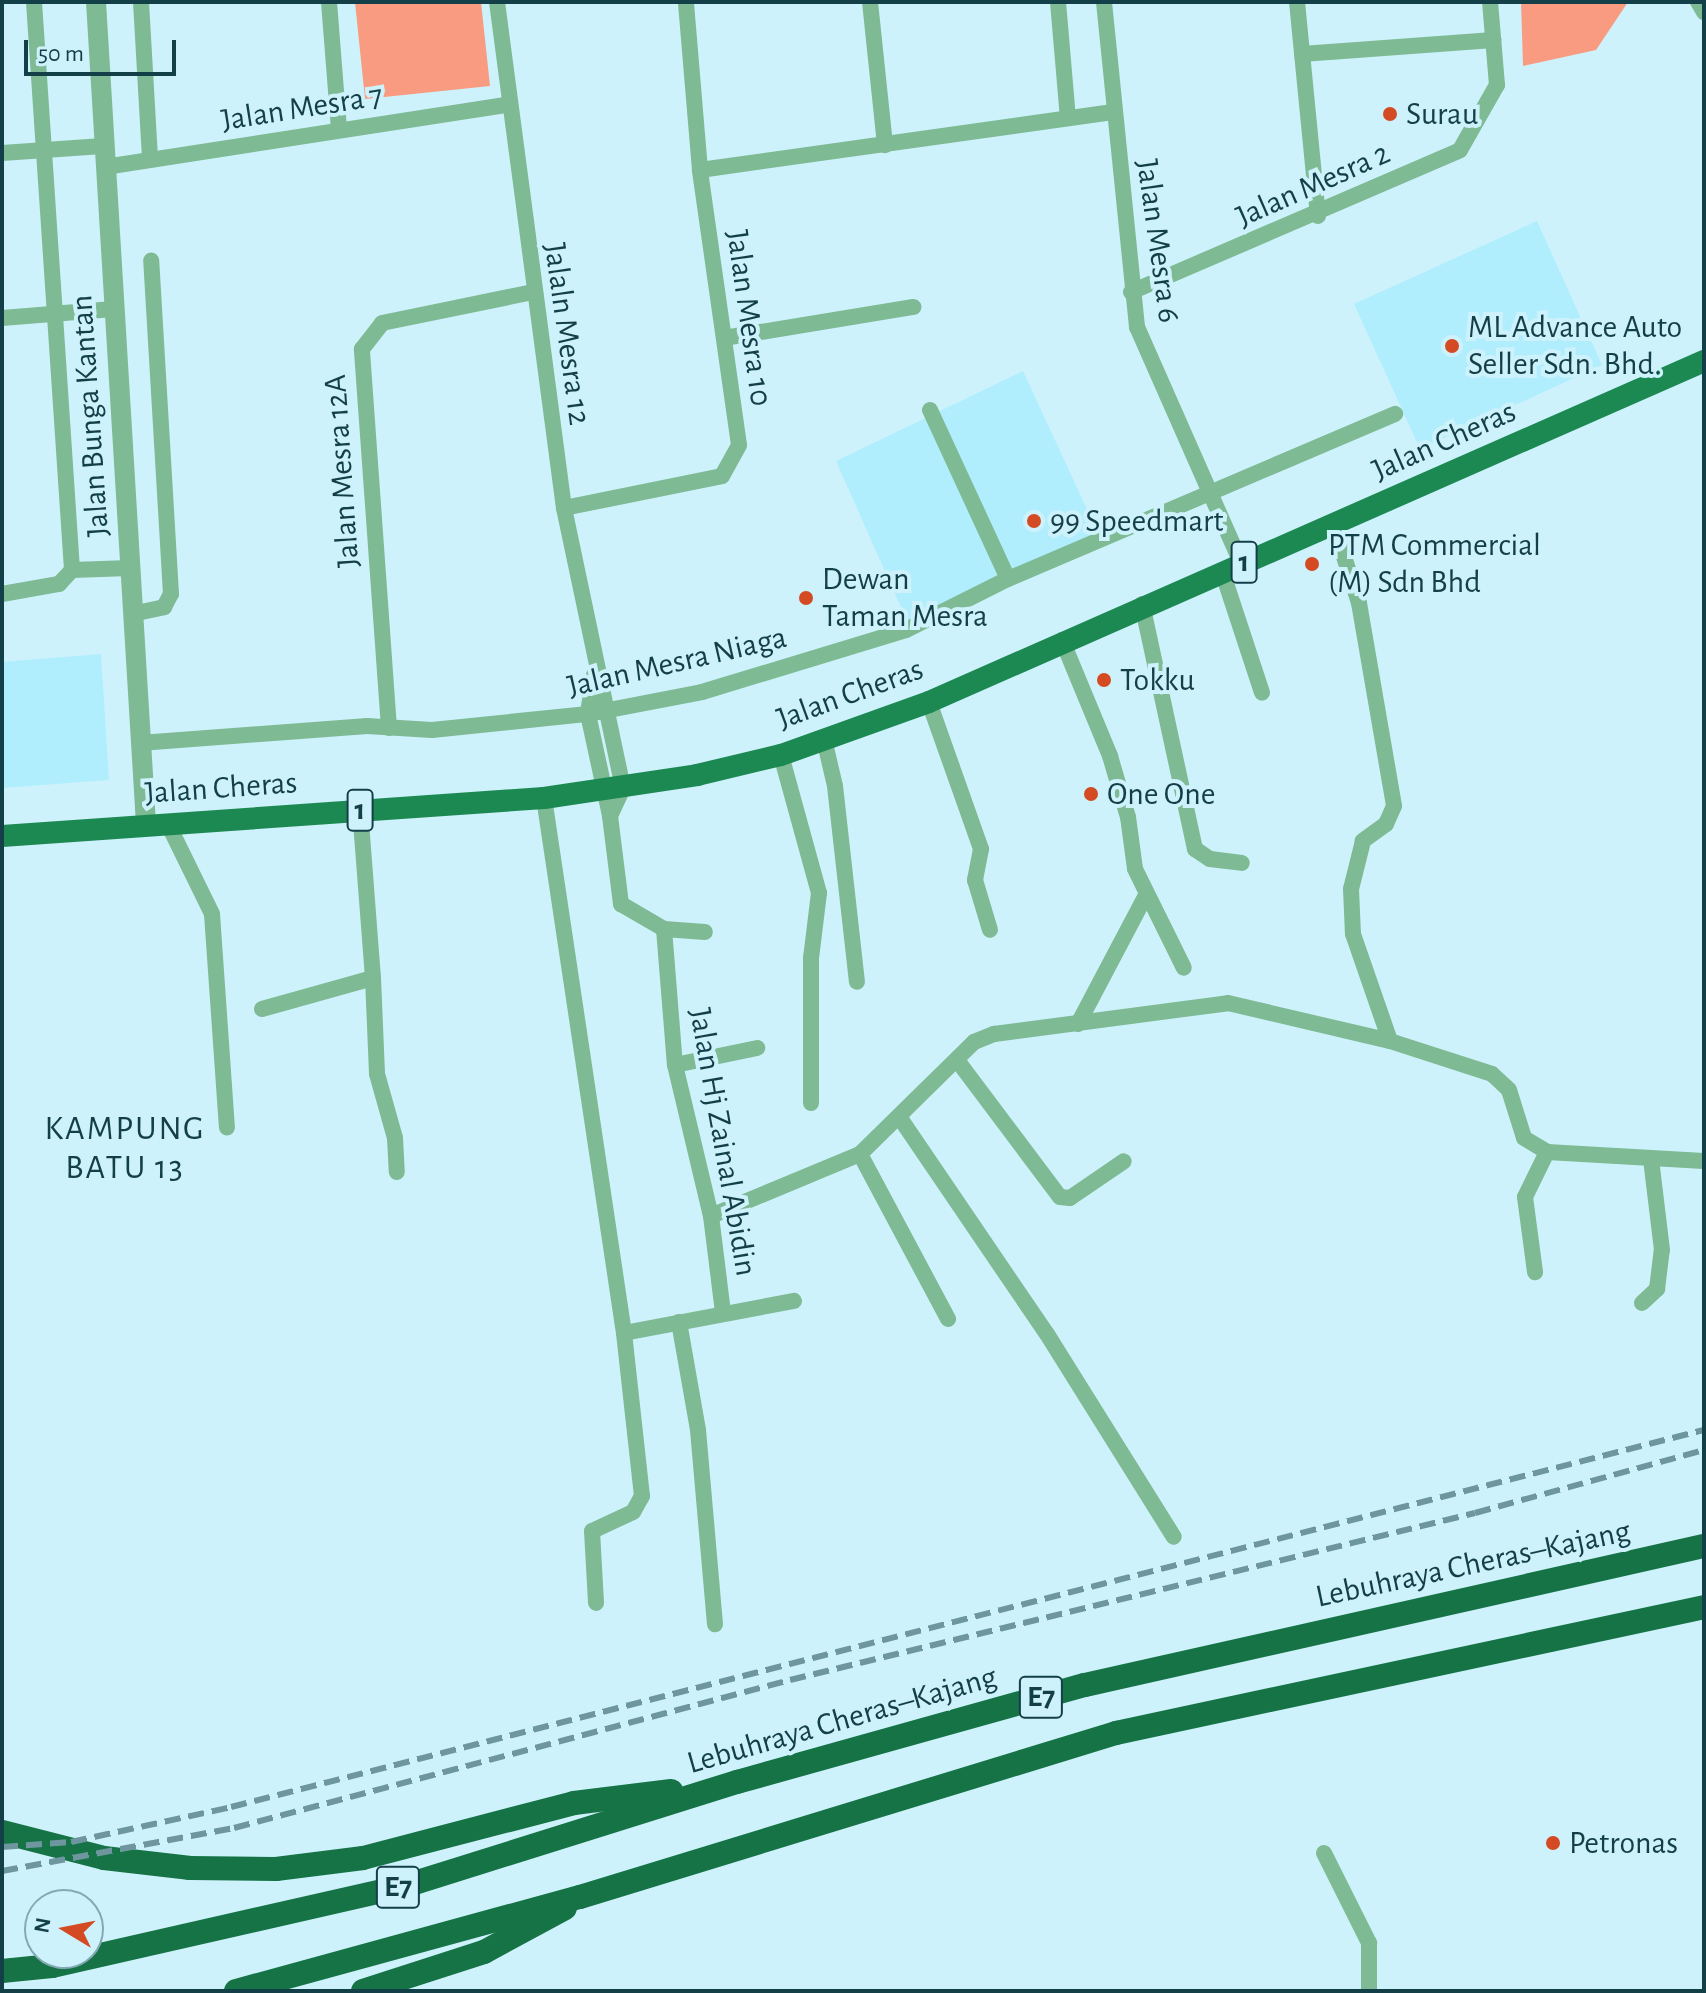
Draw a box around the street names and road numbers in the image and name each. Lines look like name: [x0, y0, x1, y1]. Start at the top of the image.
street label: Jalan Mesra 7: [219, 76, 385, 140]
street label: Jalan Mesra 2: [1230, 134, 1396, 236]
street label: Jalan Mesra 6: [1128, 157, 1188, 325]
street label: Jalan Mesra 10: [718, 227, 780, 409]
street label: Jalaln Mesra 12: [535, 241, 599, 427]
street label: Jalan Bunga Kantan: [62, 294, 118, 538]
street label: Jalan Mesra 12A: [316, 373, 368, 569]
street label: Jalan Cheras: [1366, 392, 1522, 490]
road number: 1: [1230, 536, 1258, 588]
street label: Jalan Mesra Niaga: [564, 618, 790, 706]
street label: Jalan Cheras: [772, 650, 928, 738]
street label: Jalan Cheras: [143, 764, 299, 812]
road number: 1: [346, 784, 374, 836]
street label: Jalan Hj Zainal Abidin: [681, 1005, 765, 1279]
street label: Lebuhraya Cheras–Kajang: [1312, 1512, 1634, 1616]
street label: Lebuhraya Cheras–Kajang: [683, 1657, 1001, 1783]
road number: E7: [1017, 1671, 1065, 1723]
road number: E7: [374, 1861, 422, 1913]

